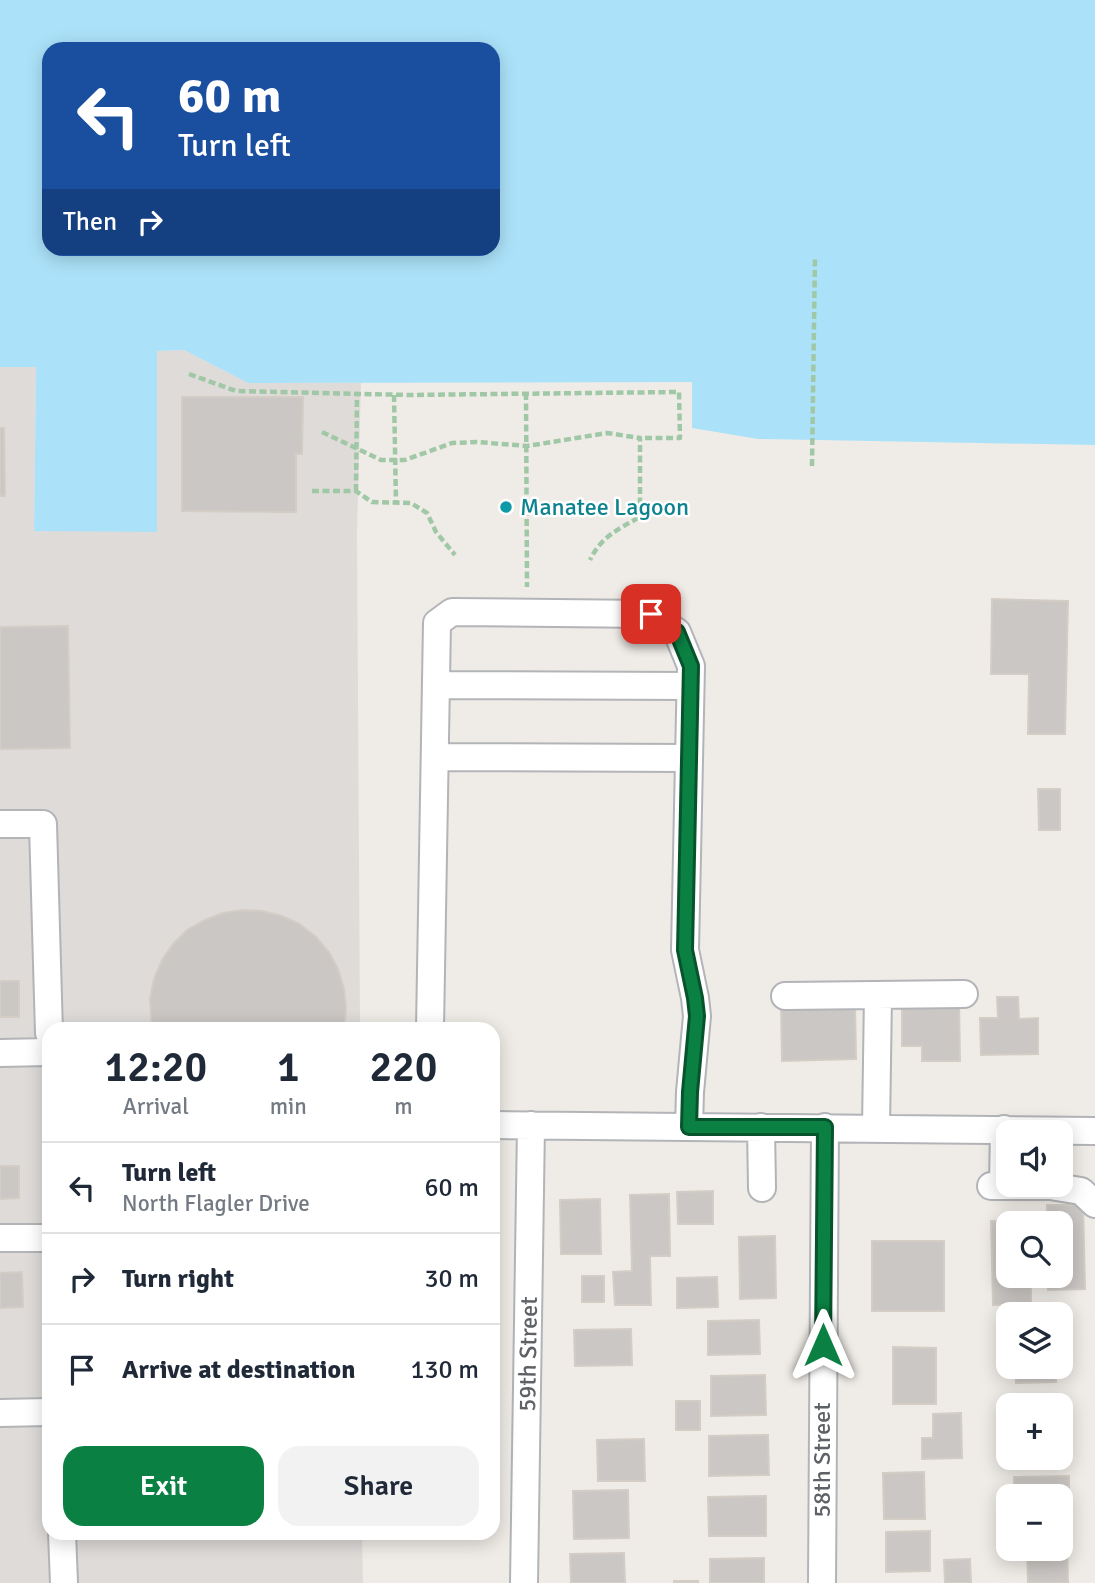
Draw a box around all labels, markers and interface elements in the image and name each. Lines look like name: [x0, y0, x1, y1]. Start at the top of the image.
text: 60 m: [178, 66, 281, 126]
icon: left: [63, 70, 154, 161]
text: Turn left: [178, 126, 291, 165]
icon: right: [131, 203, 169, 241]
text: Then: [63, 206, 117, 238]
place label: Manatee Lagoon: [520, 492, 689, 522]
marker: Manatee Lagoon: [498, 499, 514, 515]
pin: [621, 584, 681, 644]
icon: arrive: [632, 595, 670, 633]
text: 12:20: [105, 1042, 207, 1093]
text: 1: [277, 1042, 300, 1093]
text: 220: [369, 1042, 437, 1093]
text: Arrival: [123, 1092, 189, 1121]
text: min: [270, 1092, 307, 1121]
text: m: [394, 1092, 413, 1121]
map controls: [996, 1120, 1073, 1561]
button: sound: [996, 1120, 1073, 1197]
text: Turn left: [122, 1157, 216, 1189]
icon: left: [63, 1169, 101, 1207]
text: 60 m: [424, 1172, 479, 1204]
text: North Flagler Drive: [122, 1189, 310, 1218]
button: search: [996, 1211, 1073, 1288]
icon: right: [63, 1260, 101, 1298]
text: Turn right: [122, 1263, 234, 1295]
text: 30 m: [424, 1263, 479, 1295]
street label: 59th Street: [512, 1296, 544, 1412]
button: layers: [996, 1302, 1073, 1379]
position arrow: [786, 1308, 860, 1382]
icon: arrive: [63, 1351, 101, 1389]
text: Arrive at destination: [122, 1354, 355, 1386]
text: 130 m: [410, 1354, 479, 1386]
button: +: [996, 1393, 1073, 1470]
street label: 58th Street: [807, 1402, 837, 1518]
button: Exit: [63, 1446, 264, 1526]
button: Share: [278, 1446, 479, 1526]
button: −: [996, 1484, 1073, 1561]

